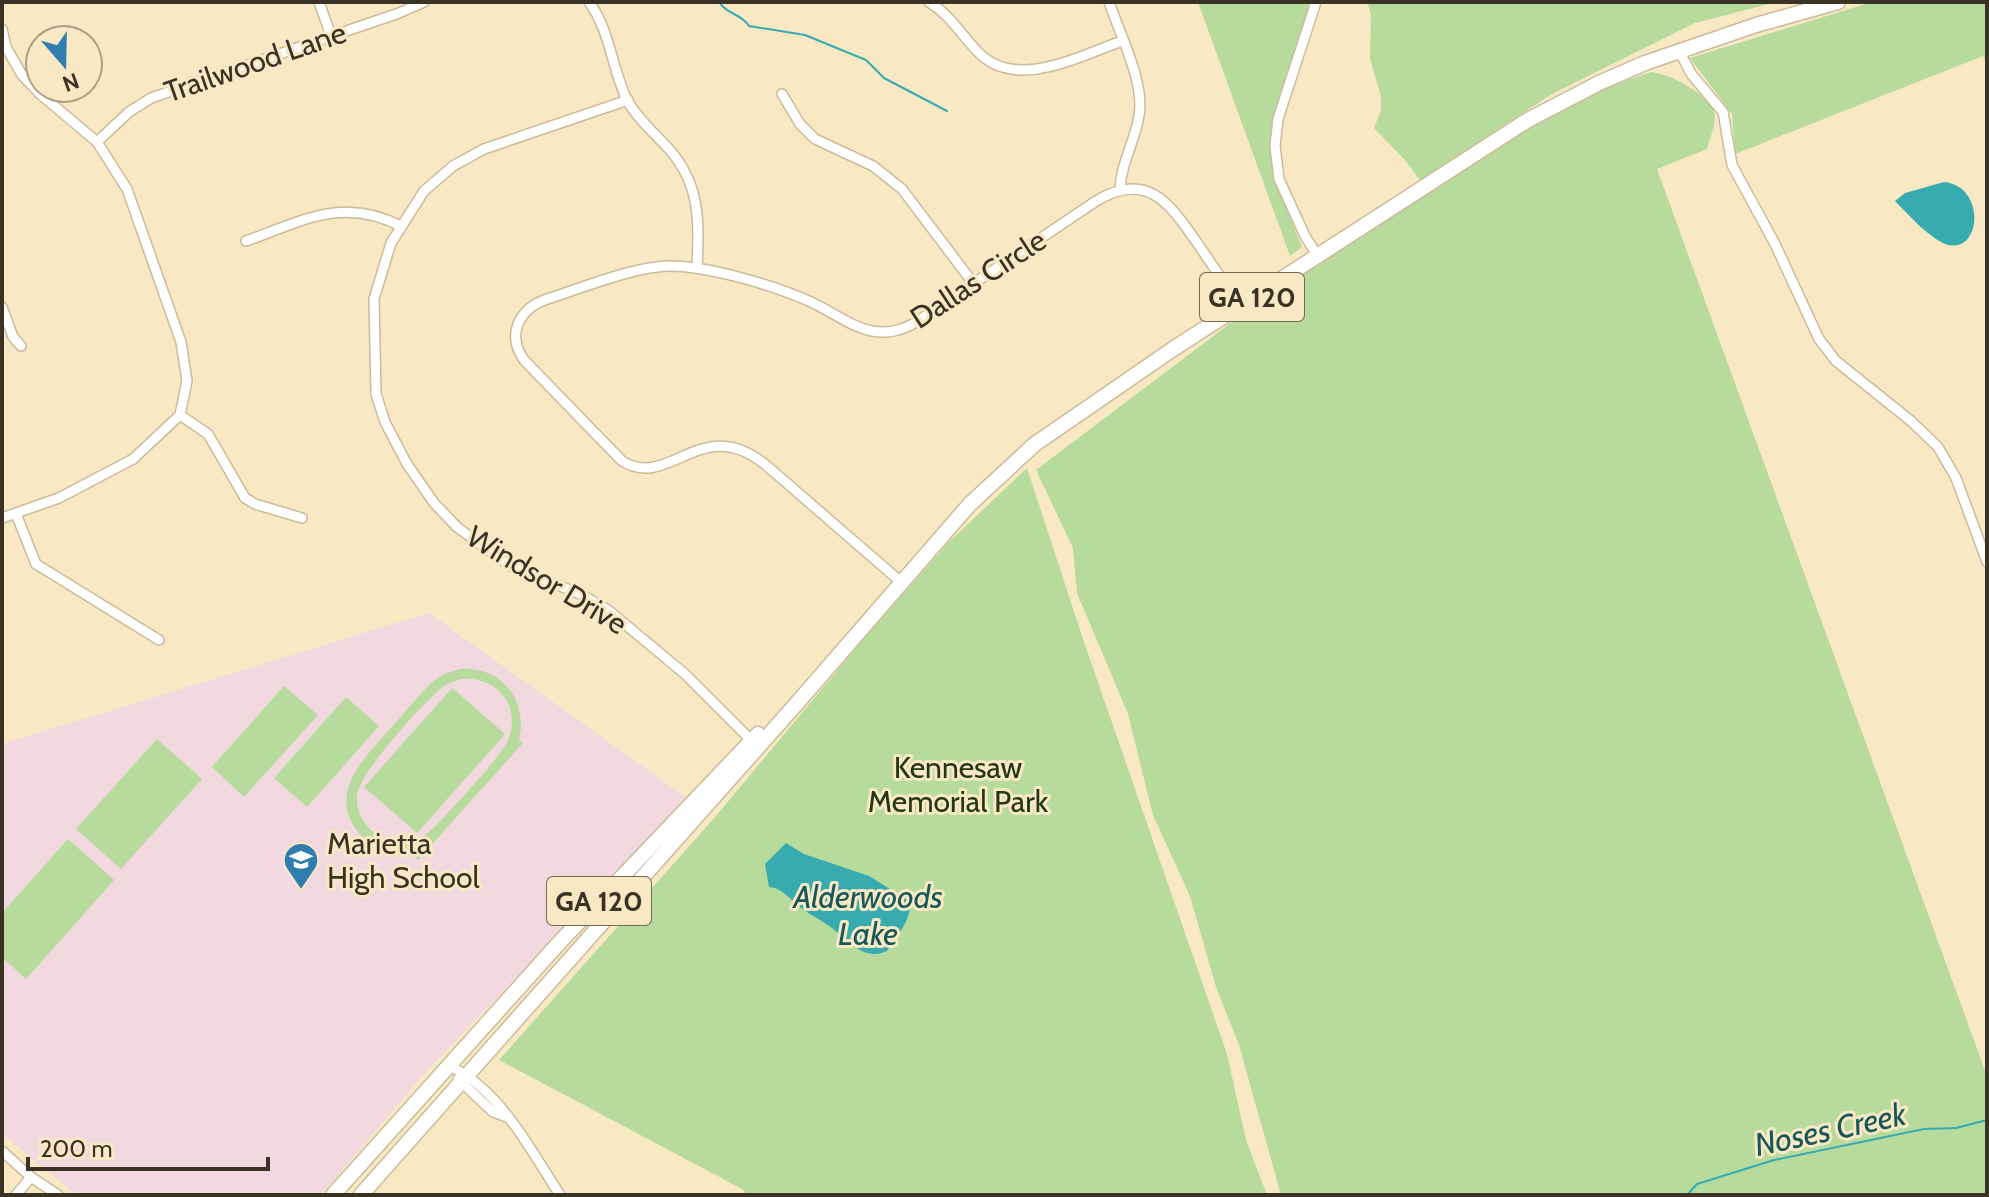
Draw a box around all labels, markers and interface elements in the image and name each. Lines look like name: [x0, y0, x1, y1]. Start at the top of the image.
street label: Trailwood Lane: [159, 14, 351, 110]
north arrow: [24, 24, 104, 104]
text: N: [59, 67, 83, 98]
street label: Dallas Circle: [903, 221, 1053, 337]
road number: GA 120: [1200, 273, 1304, 321]
street label: Windsor Drive: [460, 518, 634, 642]
park label: Kennesaw Memorial Park: [868, 749, 1049, 820]
place label: Marietta High School: [327, 825, 480, 896]
school or university icon: Marietta High School: [282, 841, 320, 891]
road number: GA 120: [547, 877, 651, 925]
water label: Alderwoods Lake: [791, 877, 943, 953]
water label: Noses Creek: [1751, 1094, 1910, 1164]
scale bar: [28, 1121, 268, 1171]
text: 200 m: [40, 1134, 113, 1163]

